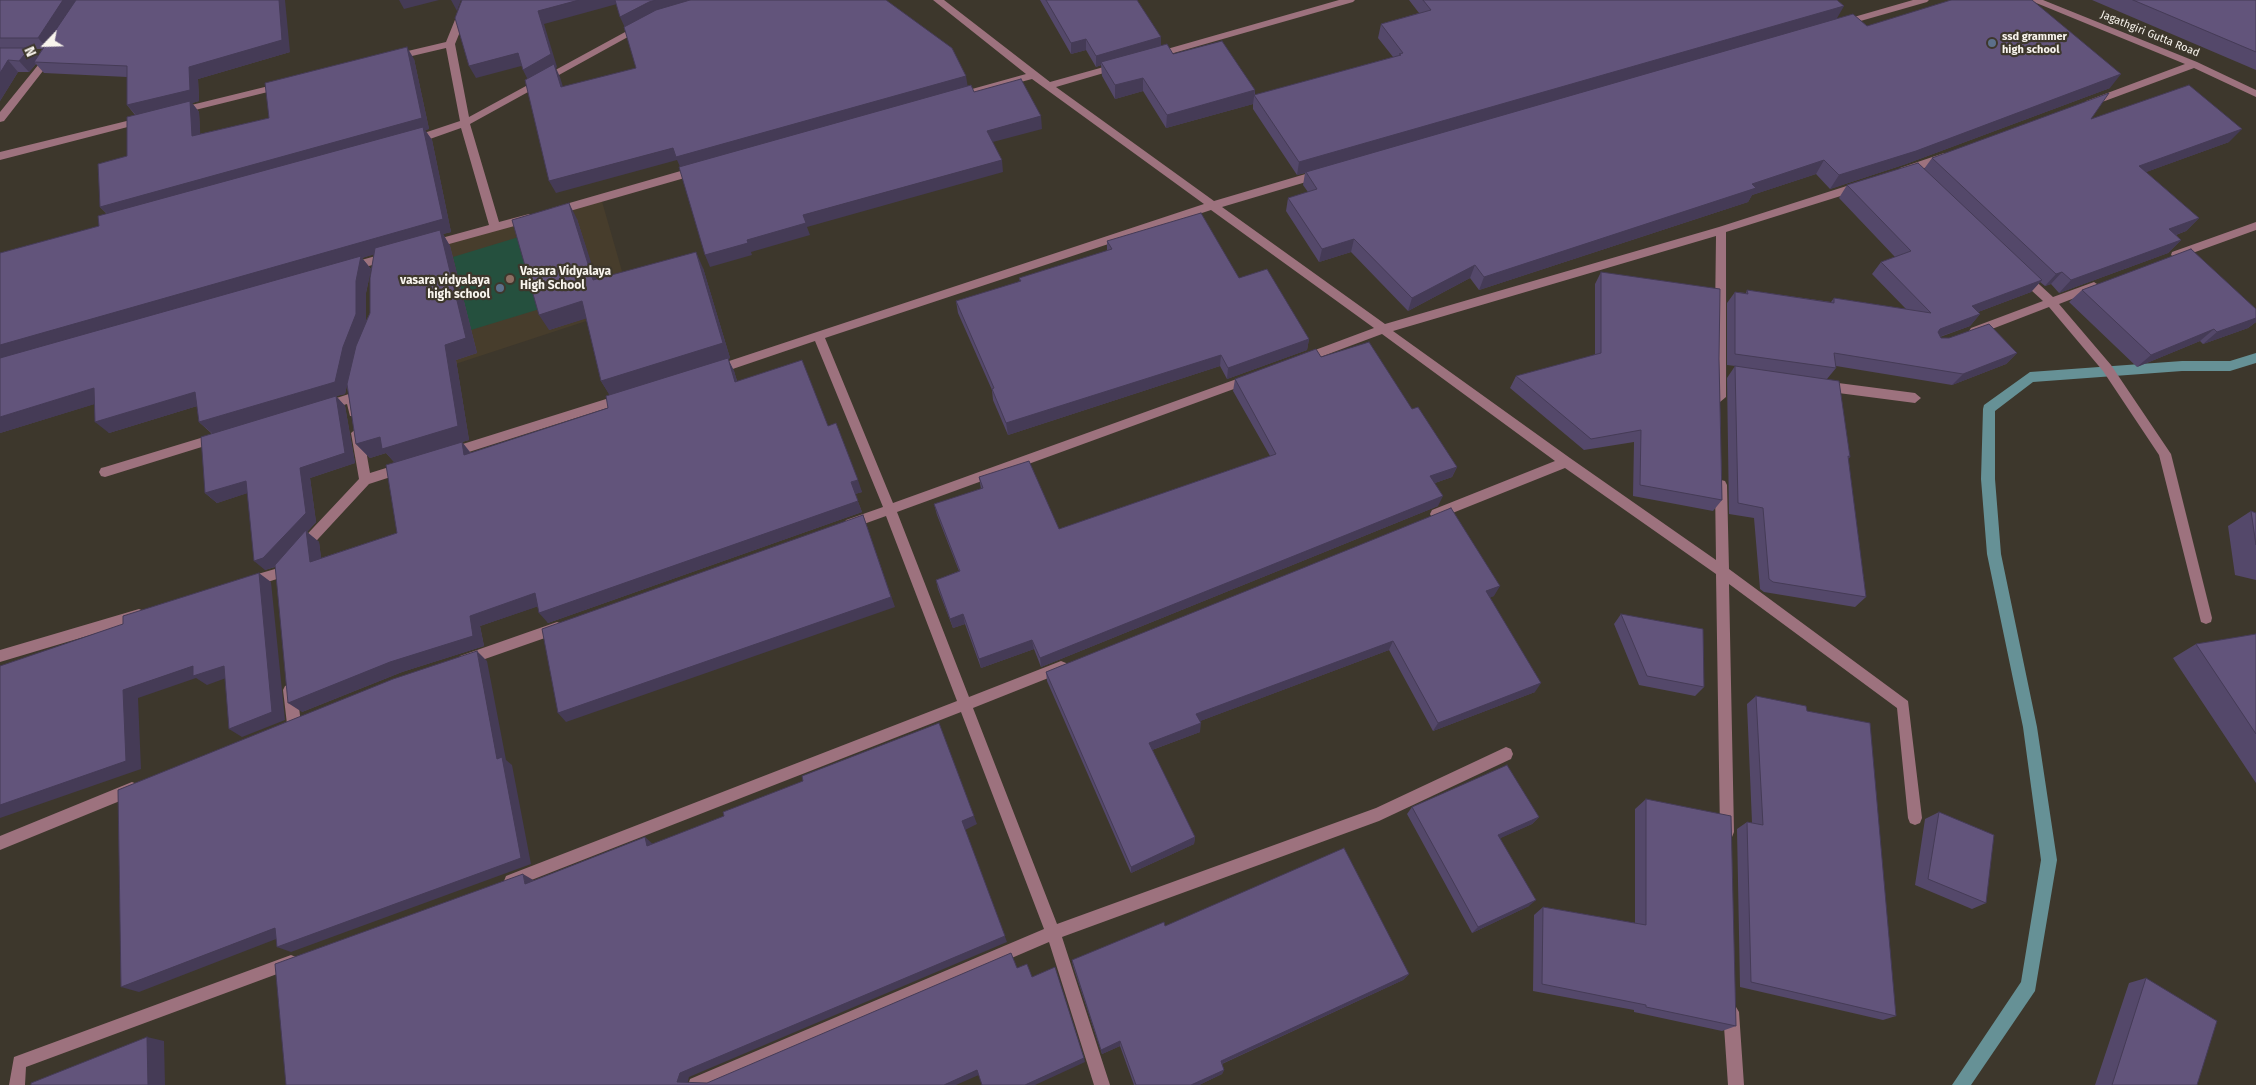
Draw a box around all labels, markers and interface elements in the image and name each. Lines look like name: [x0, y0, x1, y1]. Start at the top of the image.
street label: Jagathgiri Gutta Road: [2099, 8, 2201, 60]
north arrow: [20, 20, 70, 70]
place label: ssd grammer high school: [2002, 30, 2067, 56]
marker: ssd grammer high school: [1986, 37, 1998, 49]
text: N: [21, 44, 40, 59]
place label: Vasara Vidyalaya High School: [520, 265, 611, 293]
marker: Vasara Vidyalaya High School: [504, 273, 516, 285]
place label: vasara vidyalaya high school: [400, 274, 490, 302]
marker: vasara vidyalaya high school: [494, 282, 506, 294]

